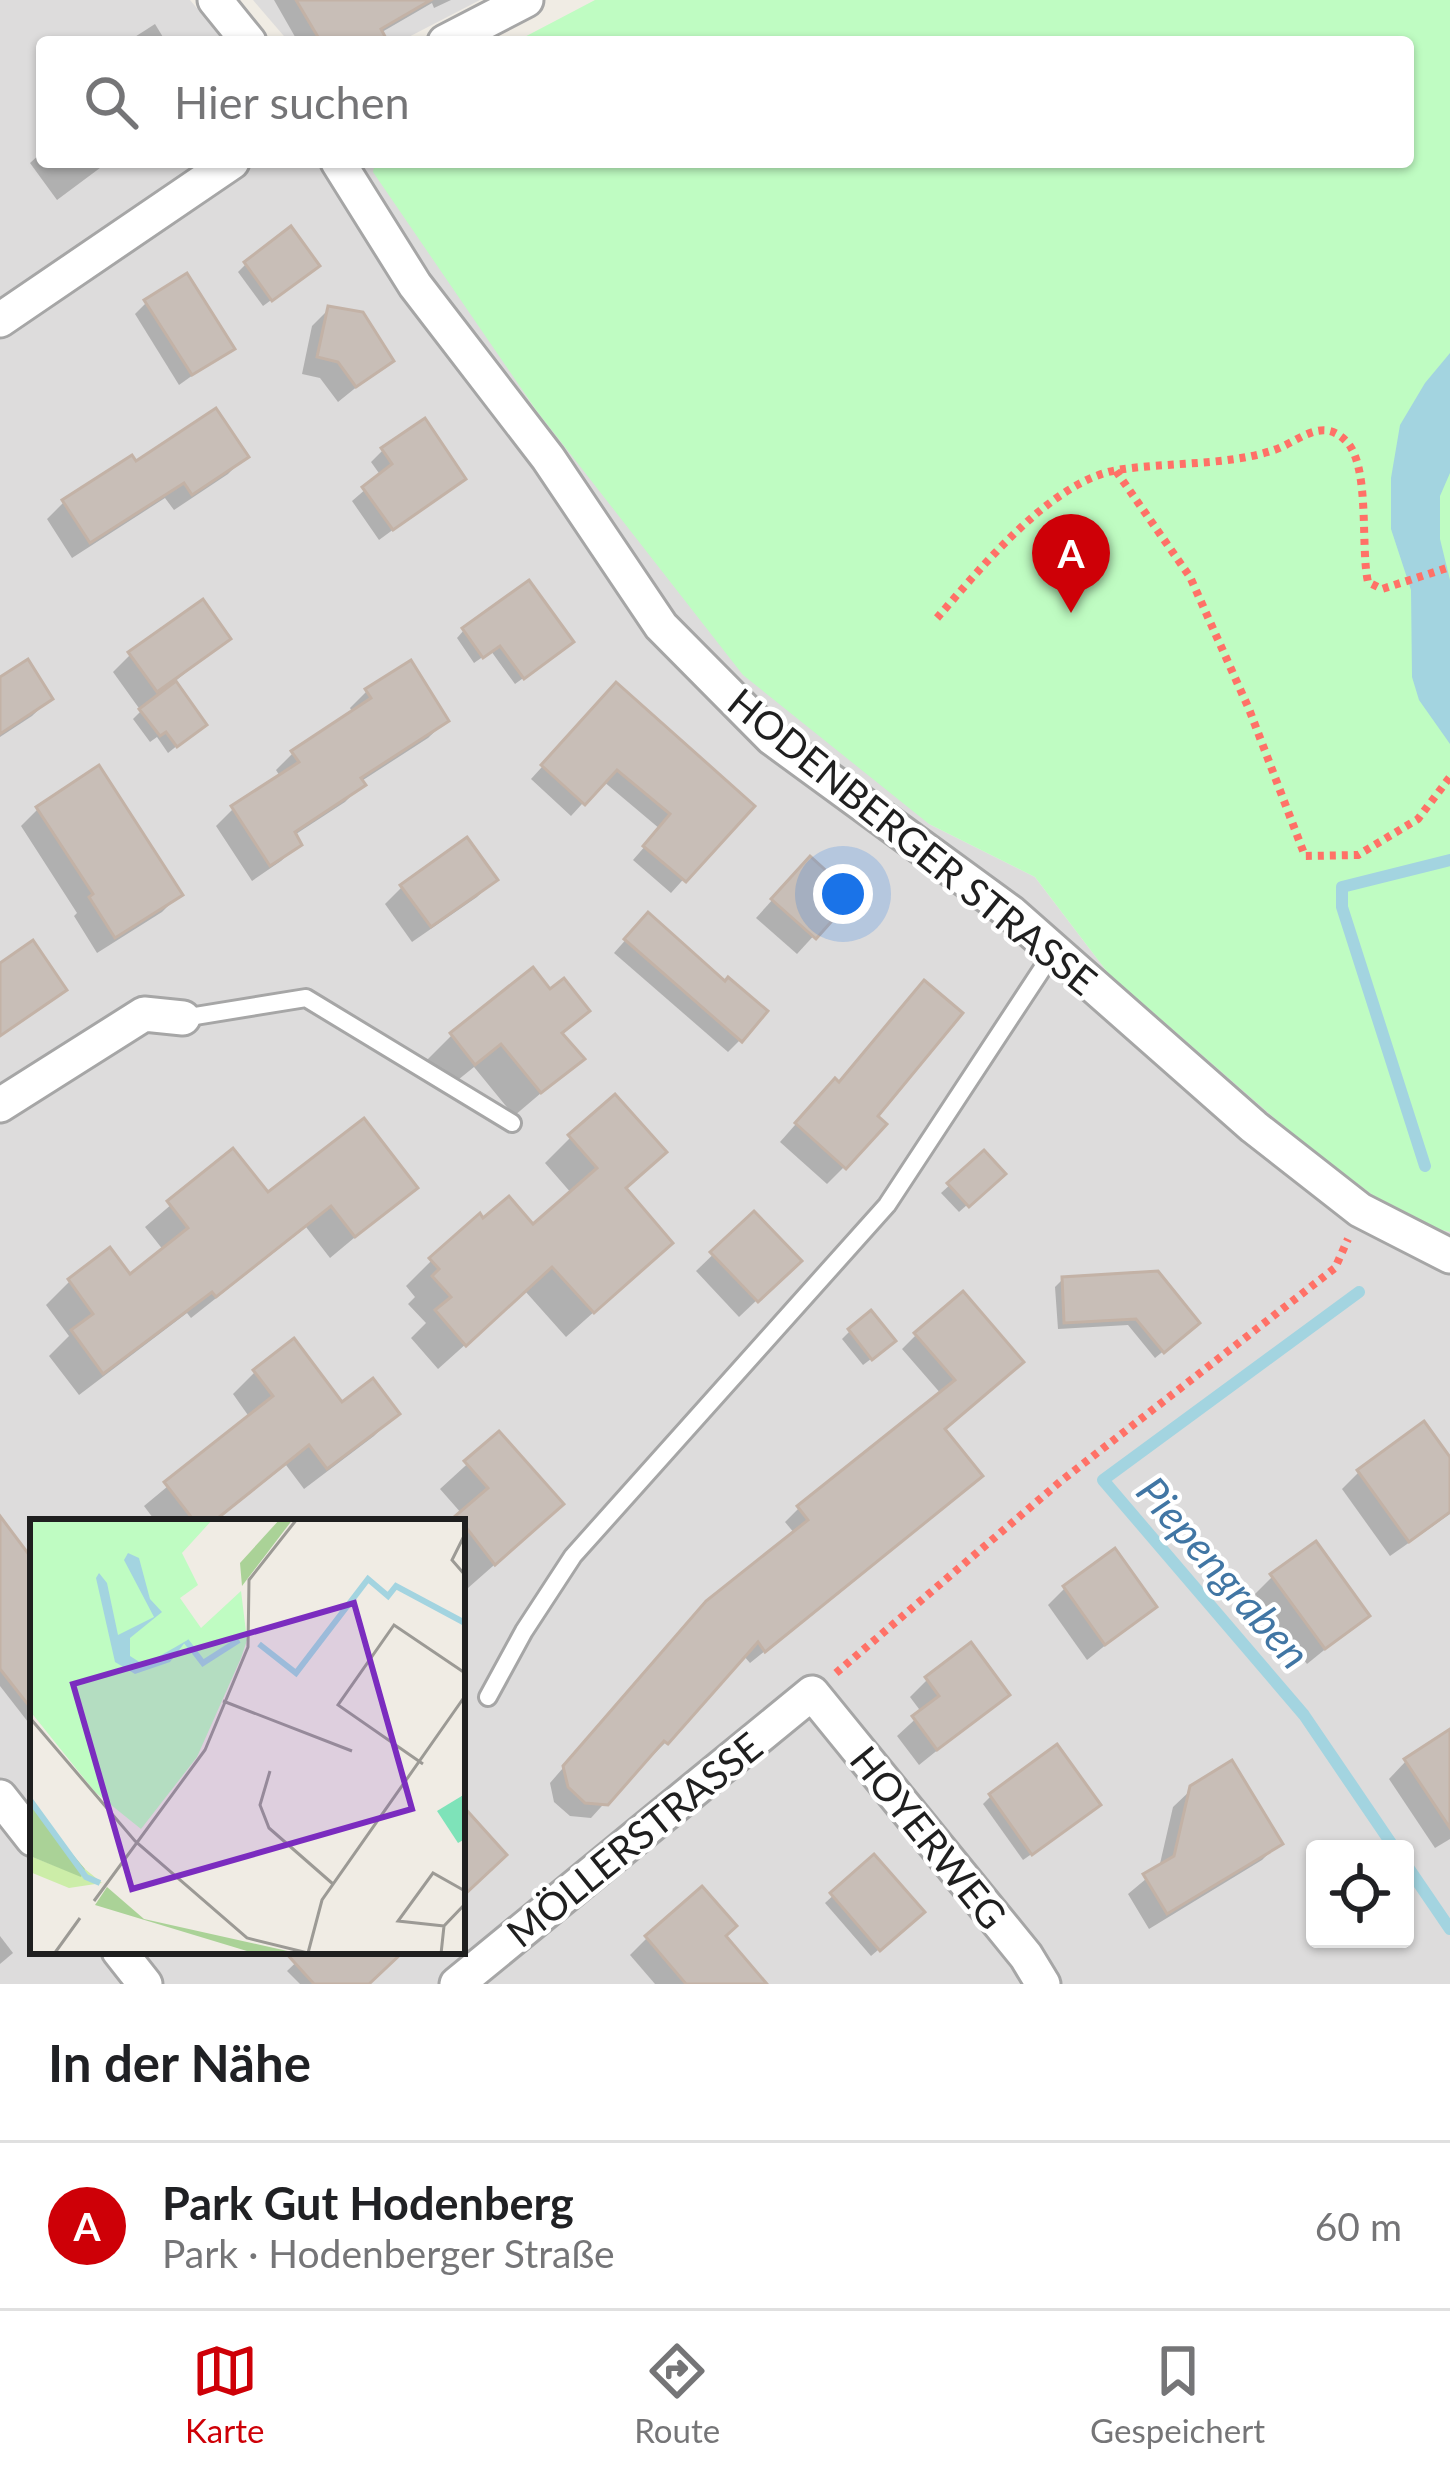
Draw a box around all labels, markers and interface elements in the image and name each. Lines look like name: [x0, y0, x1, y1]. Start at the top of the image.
search box: [36, 36, 1414, 168]
icon: search: [78, 69, 144, 135]
text: Hier suchen: [174, 75, 410, 129]
pin: A: [1032, 514, 1110, 613]
street label: HODENBERGER STRASSE: [720, 678, 1106, 1004]
your location: [813, 864, 873, 924]
water label: Piepengraben: [1127, 1466, 1321, 1678]
inset map: [30, 1519, 465, 1954]
street label: MÖLLERSTRASSE: [497, 1722, 771, 1956]
street label: HOYERWEG: [842, 1737, 1016, 1937]
map controls: [1306, 1840, 1414, 1948]
button: locate: [1306, 1840, 1414, 1948]
text: In der Nähe: [48, 2032, 311, 2093]
text: Park Gut Hodenberg: [162, 2176, 574, 2230]
text: A: [73, 2203, 101, 2249]
text: 60 m: [1315, 2203, 1402, 2249]
text: Park · Hodenberger Straße: [162, 2230, 615, 2276]
tab: Karte: [185, 2338, 264, 2450]
tab: Route: [634, 2338, 720, 2450]
tab: Gespeichert: [1090, 2338, 1265, 2450]

